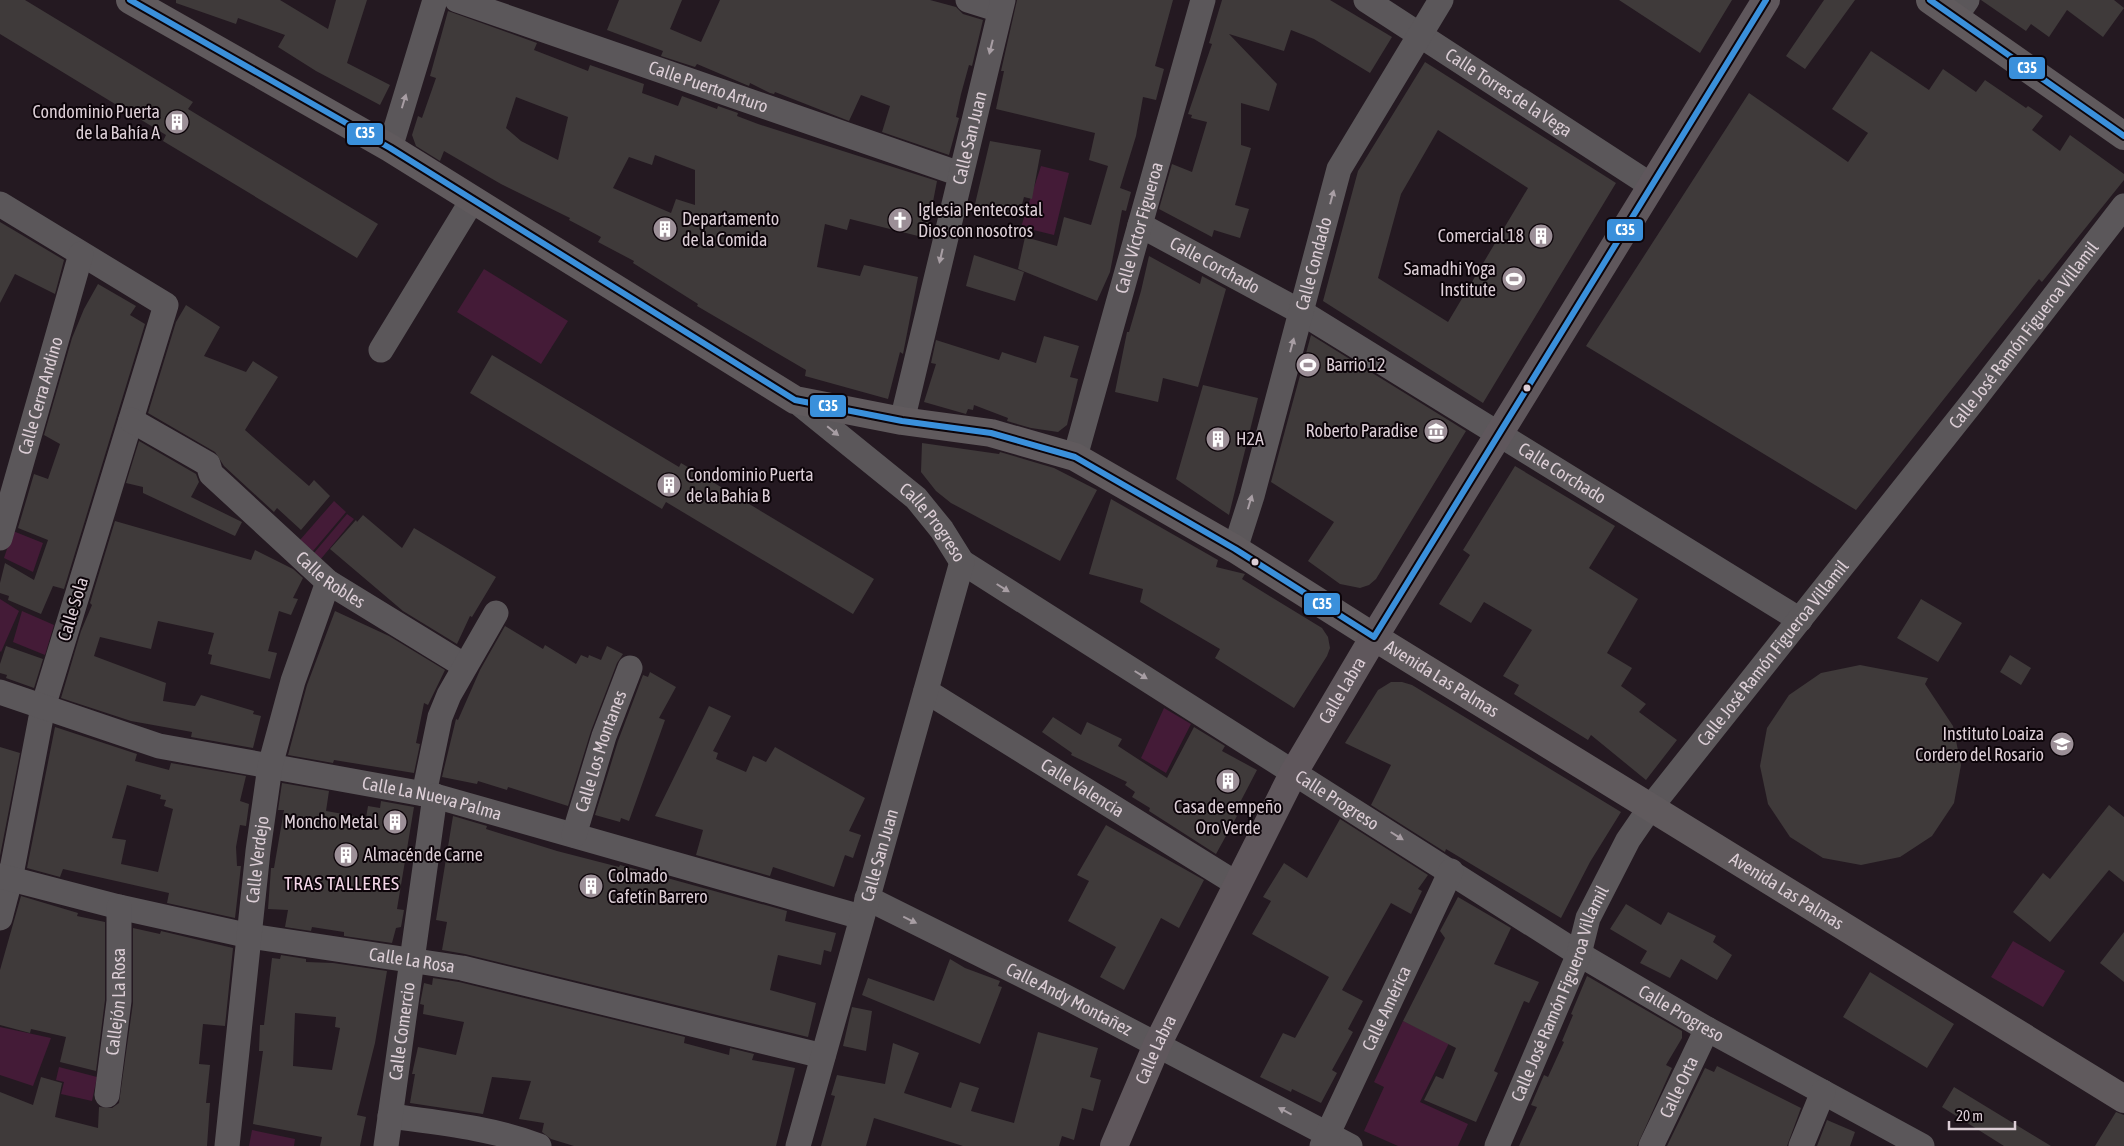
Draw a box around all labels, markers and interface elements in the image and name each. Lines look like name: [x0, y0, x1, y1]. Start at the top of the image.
one-way arrow: [987, 40, 995, 55]
street label: Calle Torres de la Vega: [1442, 44, 1576, 141]
street label: Calle Puerto Arturo: [646, 56, 771, 117]
line badge: C35: [2008, 56, 2046, 80]
text: C35: [2017, 60, 2037, 76]
street label: Calle San Juan: [948, 89, 991, 187]
one-way arrow: [400, 93, 408, 108]
place label: Condominio Puerta de la Bahía A: [32, 101, 160, 143]
building icon: Condominio Puerta de la Bahía A: [164, 109, 190, 135]
line badge: C35: [346, 122, 384, 146]
text: C35: [355, 125, 375, 141]
street label: Calle Víctor Figueroa: [1110, 160, 1167, 296]
one-way arrow: [1328, 189, 1336, 204]
place label: Iglesia Pentecostal Dios con nosotros: [918, 199, 1043, 241]
church icon: Iglesia Pentecostal Dios con nosotros: [887, 207, 913, 233]
place label: Departamento de la Comida: [682, 208, 779, 250]
street label: Calle Condado: [1291, 215, 1336, 313]
building icon: Departamento de la Comida: [652, 216, 678, 242]
line badge: C35: [1606, 218, 1644, 242]
text: C35: [1615, 222, 1635, 238]
building icon: Comercial 18: [1528, 223, 1554, 249]
place label: Comercial 18: [1438, 225, 1524, 246]
street label: Calle Corchado: [1166, 232, 1264, 298]
street label: Calle José Ramón Figueroa Villamil: [1944, 237, 2103, 433]
one-way arrow: [937, 249, 945, 264]
place label: Samadhi Yoga Institute: [1404, 258, 1496, 300]
sports icon: Samadhi Yoga Institute: [1501, 266, 1527, 292]
street label: Calle Cerra Andino: [13, 334, 67, 457]
one-way arrow: [1289, 338, 1297, 353]
sports icon: Barrio 12: [1295, 352, 1321, 378]
place label: Barrio 12: [1326, 354, 1386, 375]
unlabelled marker: [1522, 383, 1532, 393]
line badge: C35: [809, 394, 847, 418]
text: C35: [818, 398, 838, 414]
museum icon: Roberto Paradise: [1423, 418, 1449, 444]
place label: Roberto Paradise: [1305, 420, 1418, 441]
one-way arrow: [826, 425, 839, 436]
building icon: H2A: [1205, 426, 1231, 452]
place label: H2A: [1236, 428, 1264, 449]
street label: Calle Corchado: [1515, 438, 1610, 508]
place label: Condominio Puerta de la Bahía B: [686, 464, 814, 506]
building icon: Condominio Puerta de la Bahía B: [656, 472, 682, 498]
street label: Calle Progreso: [895, 478, 970, 566]
one-way arrow: [1246, 495, 1254, 510]
street label: Calle Robles: [292, 547, 369, 612]
street label: Calle José Ramón Figueroa Villamil: [1692, 556, 1853, 750]
unlabelled marker: [1250, 557, 1260, 567]
street label: Calle Sola: [53, 574, 92, 643]
one-way arrow: [997, 584, 1010, 593]
line badge: C35: [1303, 592, 1341, 616]
text: C35: [1312, 596, 1332, 612]
street label: Avenida Las Palmas: [1381, 635, 1503, 721]
street label: Calle Labra: [1314, 653, 1370, 727]
one-way arrow: [1134, 670, 1147, 680]
street label: Calle Los Montanes: [571, 687, 630, 814]
place label: Instituto Loaiza Cordero del Rosario: [1915, 723, 2044, 765]
school or university icon: Instituto Loaiza Cordero del Rosario: [2049, 731, 2075, 757]
street label: Calle Valencia: [1037, 754, 1128, 821]
street label: Calle Progreso: [1291, 765, 1383, 834]
building icon: Casa de empeño Oro Verde: [1215, 768, 1241, 794]
street label: Calle La Nueva Palma: [361, 772, 504, 824]
place label: Casa de empeño Oro Verde: [1174, 796, 1282, 838]
street label: Calle San Juan: [856, 806, 902, 904]
building icon: Moncho Metal: [382, 809, 408, 835]
place label: Moncho Metal: [284, 811, 378, 832]
street label: Calle Verdejo: [242, 815, 273, 904]
one-way arrow: [1390, 832, 1403, 841]
building icon: Almacén de Carne: [333, 842, 359, 868]
place label: Almacén de Carne: [364, 844, 483, 865]
street label: Avenida Las Palmas: [1726, 848, 1848, 934]
place label: Colmado Cafetín Barrero: [608, 865, 708, 907]
district label: TRAS TALLERES: [284, 872, 400, 894]
building icon: Colmado Cafetín Barrero: [578, 873, 604, 899]
street label: Calle José Ramón Figueroa Villamil: [1506, 882, 1613, 1105]
one-way arrow: [903, 916, 917, 924]
street label: Calle La Rosa: [368, 943, 456, 977]
street label: Callejón La Rosa: [101, 948, 129, 1057]
street label: Calle Andy Montañez: [1003, 958, 1136, 1040]
street label: Calle América: [1357, 963, 1415, 1054]
street label: Calle Progreso: [1635, 980, 1728, 1046]
street label: Calle Comercio: [384, 981, 419, 1081]
street label: Calle Labra: [1131, 1011, 1180, 1087]
street label: Calle Orta: [1655, 1053, 1702, 1121]
scale bar: [1949, 1098, 2015, 1130]
one-way arrow: [1277, 1107, 1292, 1115]
text: 20 m: [1956, 1107, 1983, 1124]

